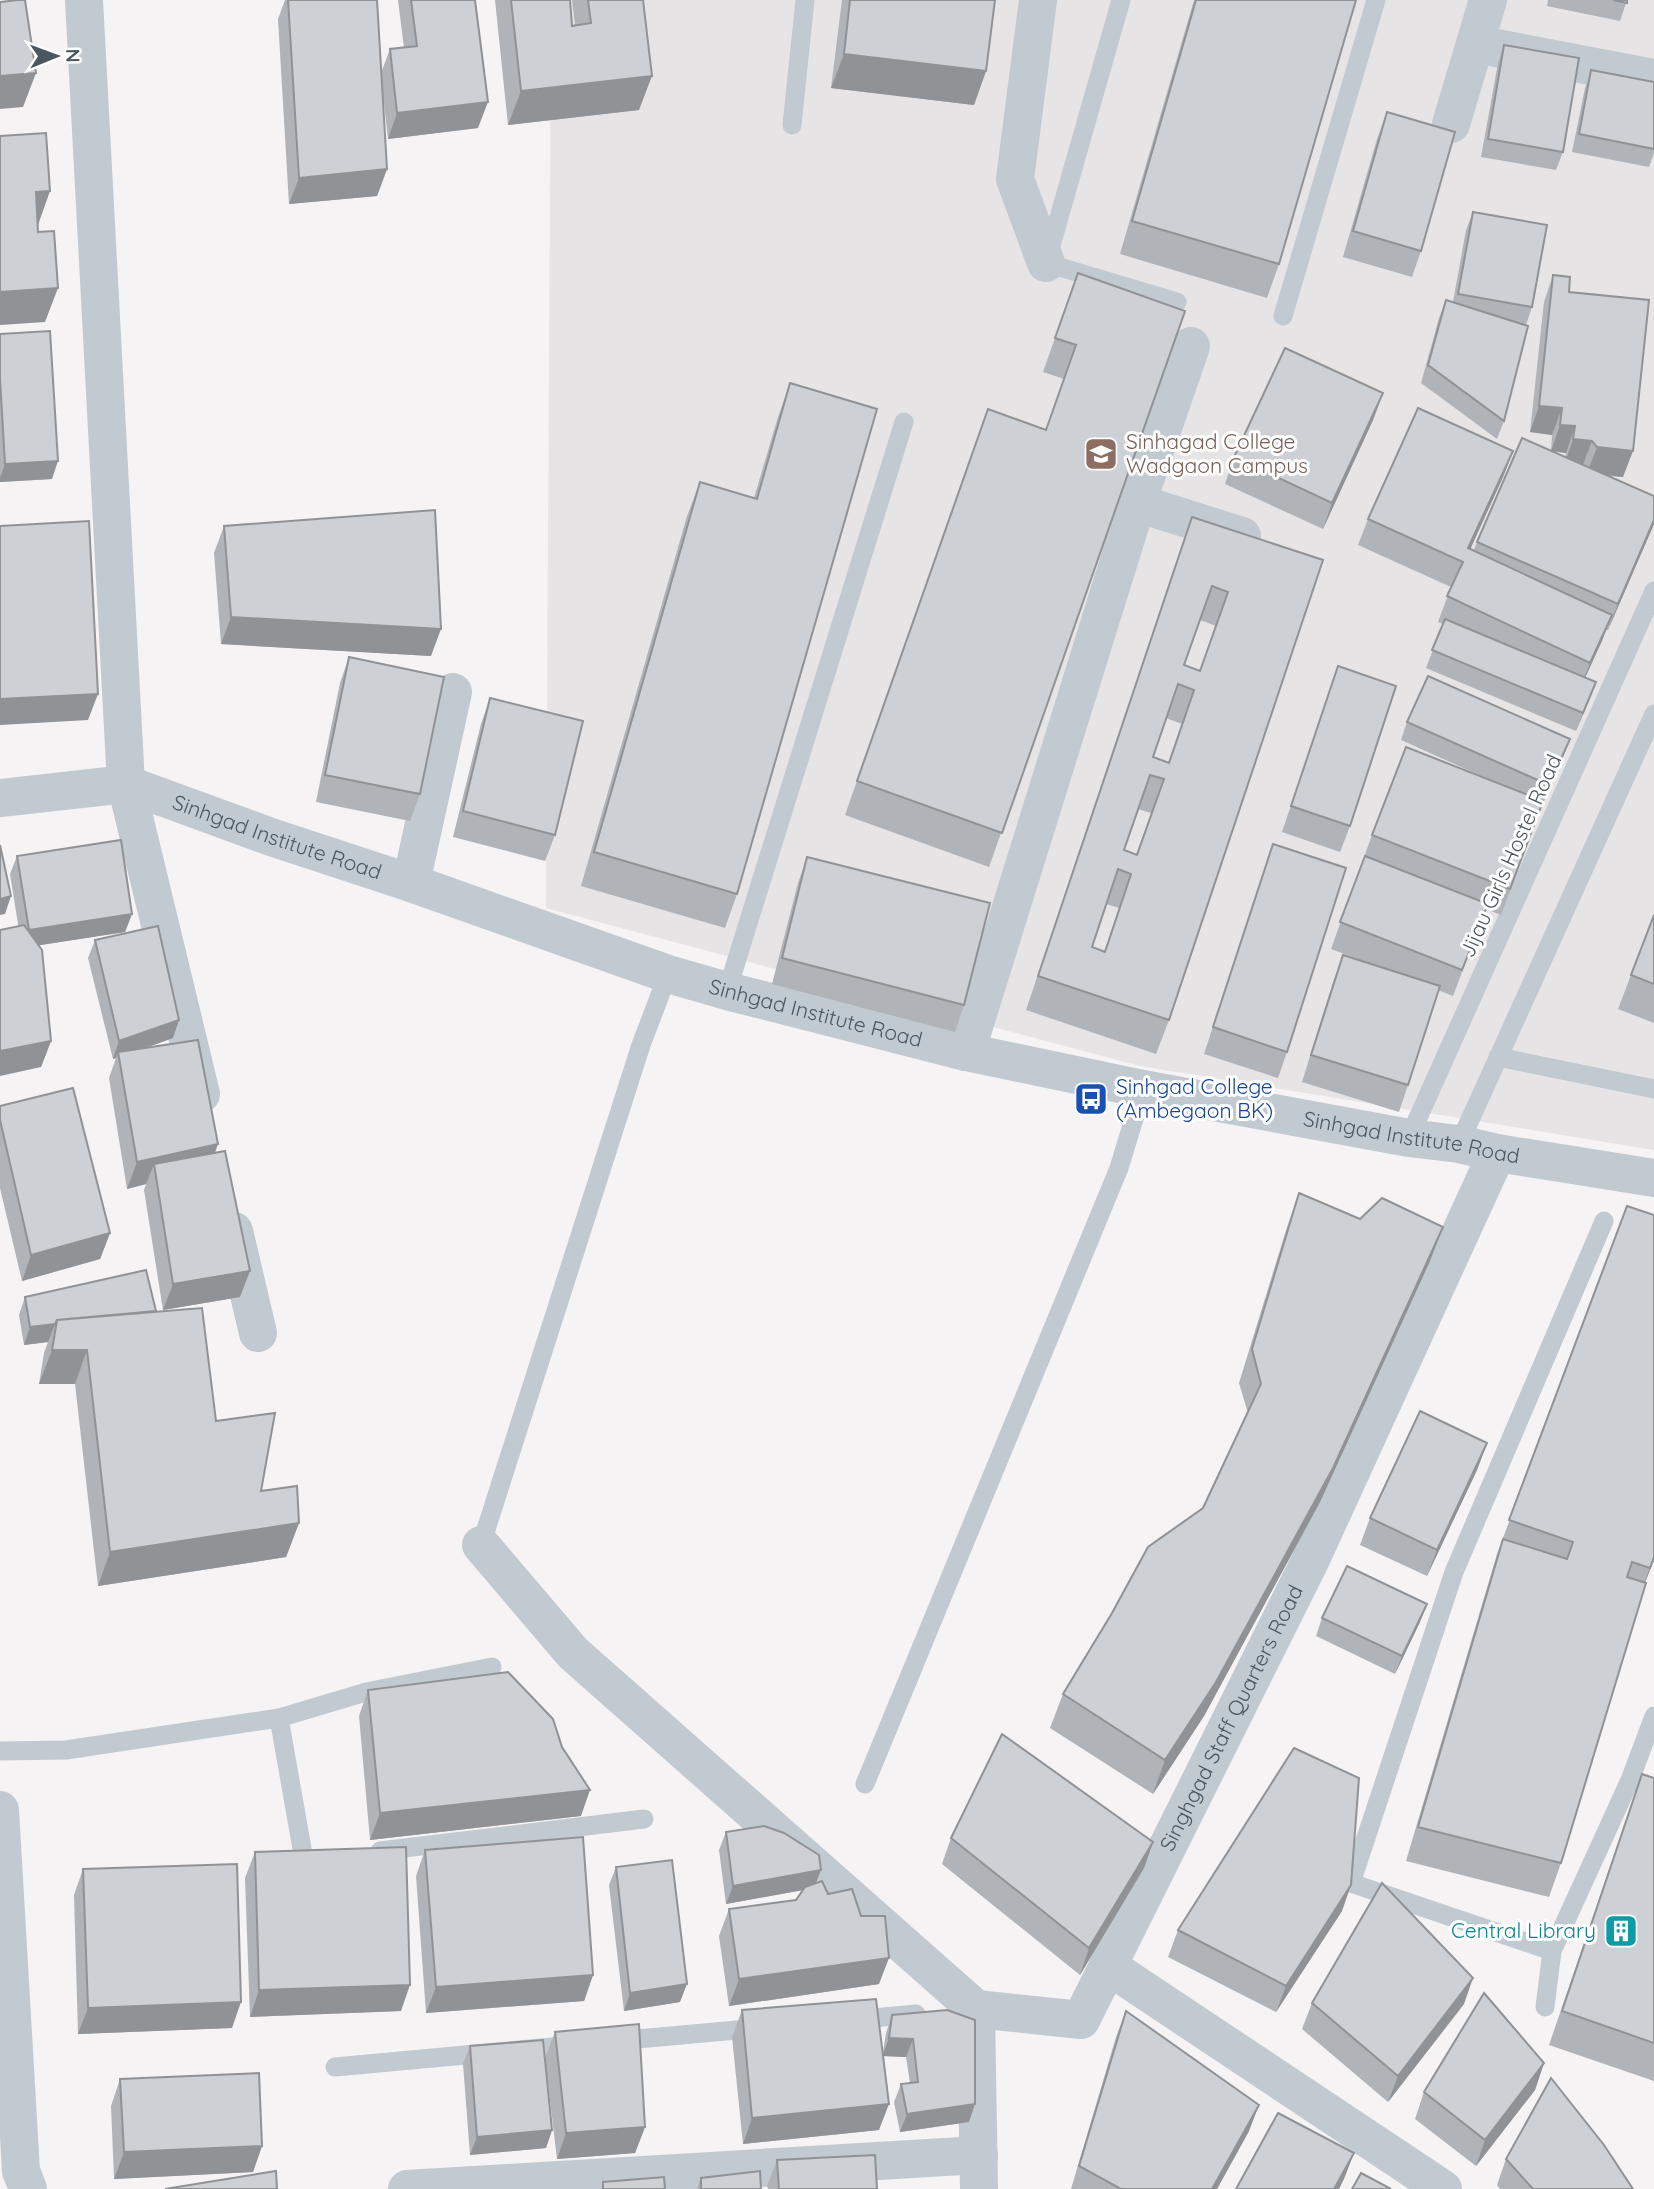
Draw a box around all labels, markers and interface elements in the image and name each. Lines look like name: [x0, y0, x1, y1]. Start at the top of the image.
north arrow: [21, 21, 91, 91]
text: N: [61, 49, 85, 63]
place label: Sinhagad College Wadgaon Campus: [1126, 428, 1308, 478]
school or university icon: Sinhagad College Wadgaon Campus: [1082, 435, 1120, 473]
street label: Jijau Girls Hostel Road: [1454, 750, 1567, 961]
street label: Sinhgad Institute Road: [169, 788, 385, 884]
street label: Sinhgad Institute Road: [706, 973, 925, 1052]
place label: Sinhgad College (Ambegaon BK): [1116, 1073, 1273, 1123]
bus stop icon: Sinhgad College (Ambegaon BK): [1072, 1080, 1110, 1118]
street label: Sinhgad Institute Road: [1301, 1105, 1522, 1168]
street label: Singhgad Staff Quarters Road: [1153, 1580, 1308, 1855]
building icon: Central Library: [1602, 1912, 1640, 1950]
place label: Central Library: [1451, 1917, 1596, 1943]

